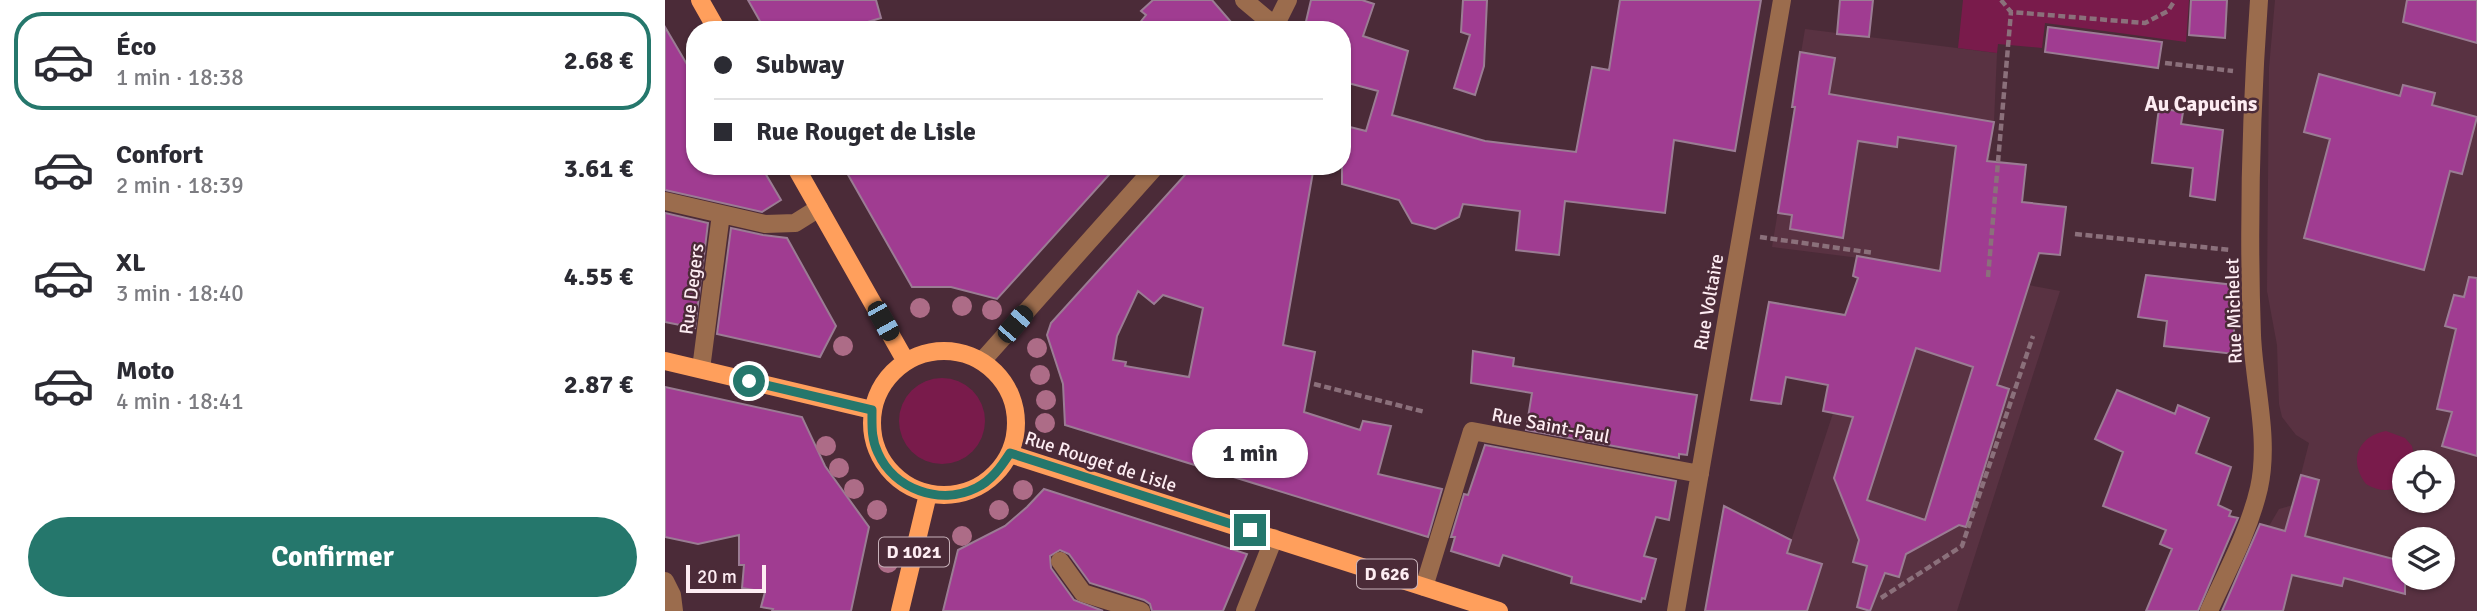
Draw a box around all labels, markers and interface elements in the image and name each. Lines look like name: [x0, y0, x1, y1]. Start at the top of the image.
icon: car: [32, 30, 95, 93]
text: Éco: [116, 31, 156, 63]
text: 2.68 €: [564, 45, 633, 77]
text: Subway: [756, 49, 844, 81]
text: 1 min · 18:38: [116, 63, 244, 92]
district label: Au Capucins: [2145, 91, 2257, 117]
text: Rue Rouget de Lisle: [756, 116, 976, 148]
icon: car: [32, 138, 95, 201]
text: Confort: [116, 139, 203, 171]
text: 3.61 €: [564, 153, 633, 185]
text: 2 min · 18:39: [116, 171, 244, 200]
street label: Rue Degers: [674, 242, 709, 336]
icon: car: [32, 246, 95, 309]
text: XL: [116, 247, 146, 279]
street label: Rue Voltaire: [1689, 252, 1729, 352]
street label: Rue Michelet: [2220, 257, 2248, 364]
text: 4.55 €: [564, 261, 633, 293]
text: 3 min · 18:40: [116, 279, 244, 308]
car: [864, 298, 903, 344]
car: [994, 301, 1037, 347]
icon: car: [32, 354, 95, 417]
text: Moto: [116, 355, 174, 387]
route start: [733, 365, 765, 397]
text: 2.87 €: [564, 369, 633, 401]
text: 4 min · 18:41: [116, 387, 244, 416]
street label: Rue Saint-Paul: [1490, 403, 1612, 449]
street label: Rue Rouget de Lisle: [1022, 426, 1180, 498]
callout: 1 min: [1192, 428, 1308, 477]
text: 1 min: [1222, 439, 1278, 468]
map controls: [2392, 450, 2455, 590]
button: locate: [2392, 450, 2455, 513]
route end: [1234, 514, 1266, 546]
button: Confirmer: [28, 517, 637, 597]
button: layers: [2392, 527, 2455, 590]
road number: D 1021: [879, 538, 949, 566]
road number: D 626: [1357, 560, 1417, 588]
scale bar: [686, 562, 767, 594]
text: 20 m: [697, 565, 737, 589]

